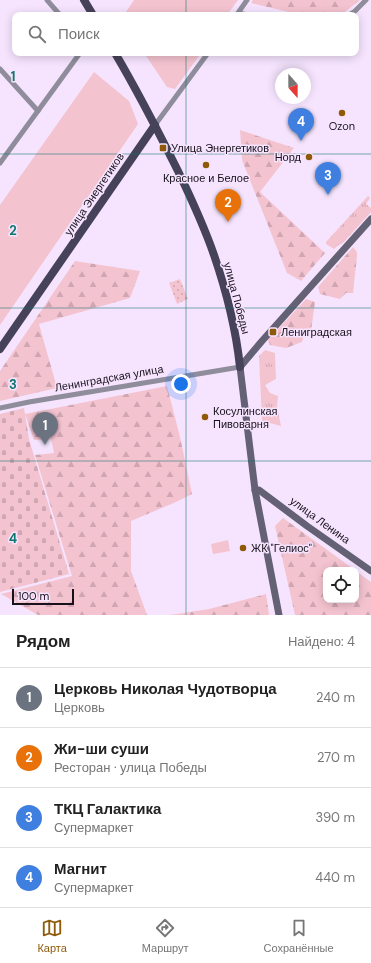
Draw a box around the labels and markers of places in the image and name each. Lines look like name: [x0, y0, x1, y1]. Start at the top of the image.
pin: 4: [288, 108, 314, 141]
marker: Ozon: [337, 108, 347, 118]
place label: Ozon: [329, 119, 355, 133]
place label: Улица Энергетиков: [171, 141, 269, 155]
marker: Улица Энергетиков: [158, 143, 168, 153]
place label: Норд: [275, 150, 302, 164]
marker: Норд: [304, 152, 314, 162]
marker: Красное и Белое: [201, 160, 211, 170]
pin: 3: [315, 162, 341, 195]
place label: Красное и Белое: [163, 171, 249, 185]
pin: 2: [215, 189, 241, 222]
place label: Лениградская: [281, 325, 352, 339]
marker: Лениградская: [268, 327, 278, 337]
place label: Косулинская Пивоварня: [213, 404, 278, 431]
pin: 1: [32, 412, 58, 445]
marker: Косулинская Пивоварня: [200, 412, 210, 422]
place label: ЖК "Гелиос": [251, 541, 312, 555]
marker: ЖК "Гелиос": [238, 543, 248, 553]

